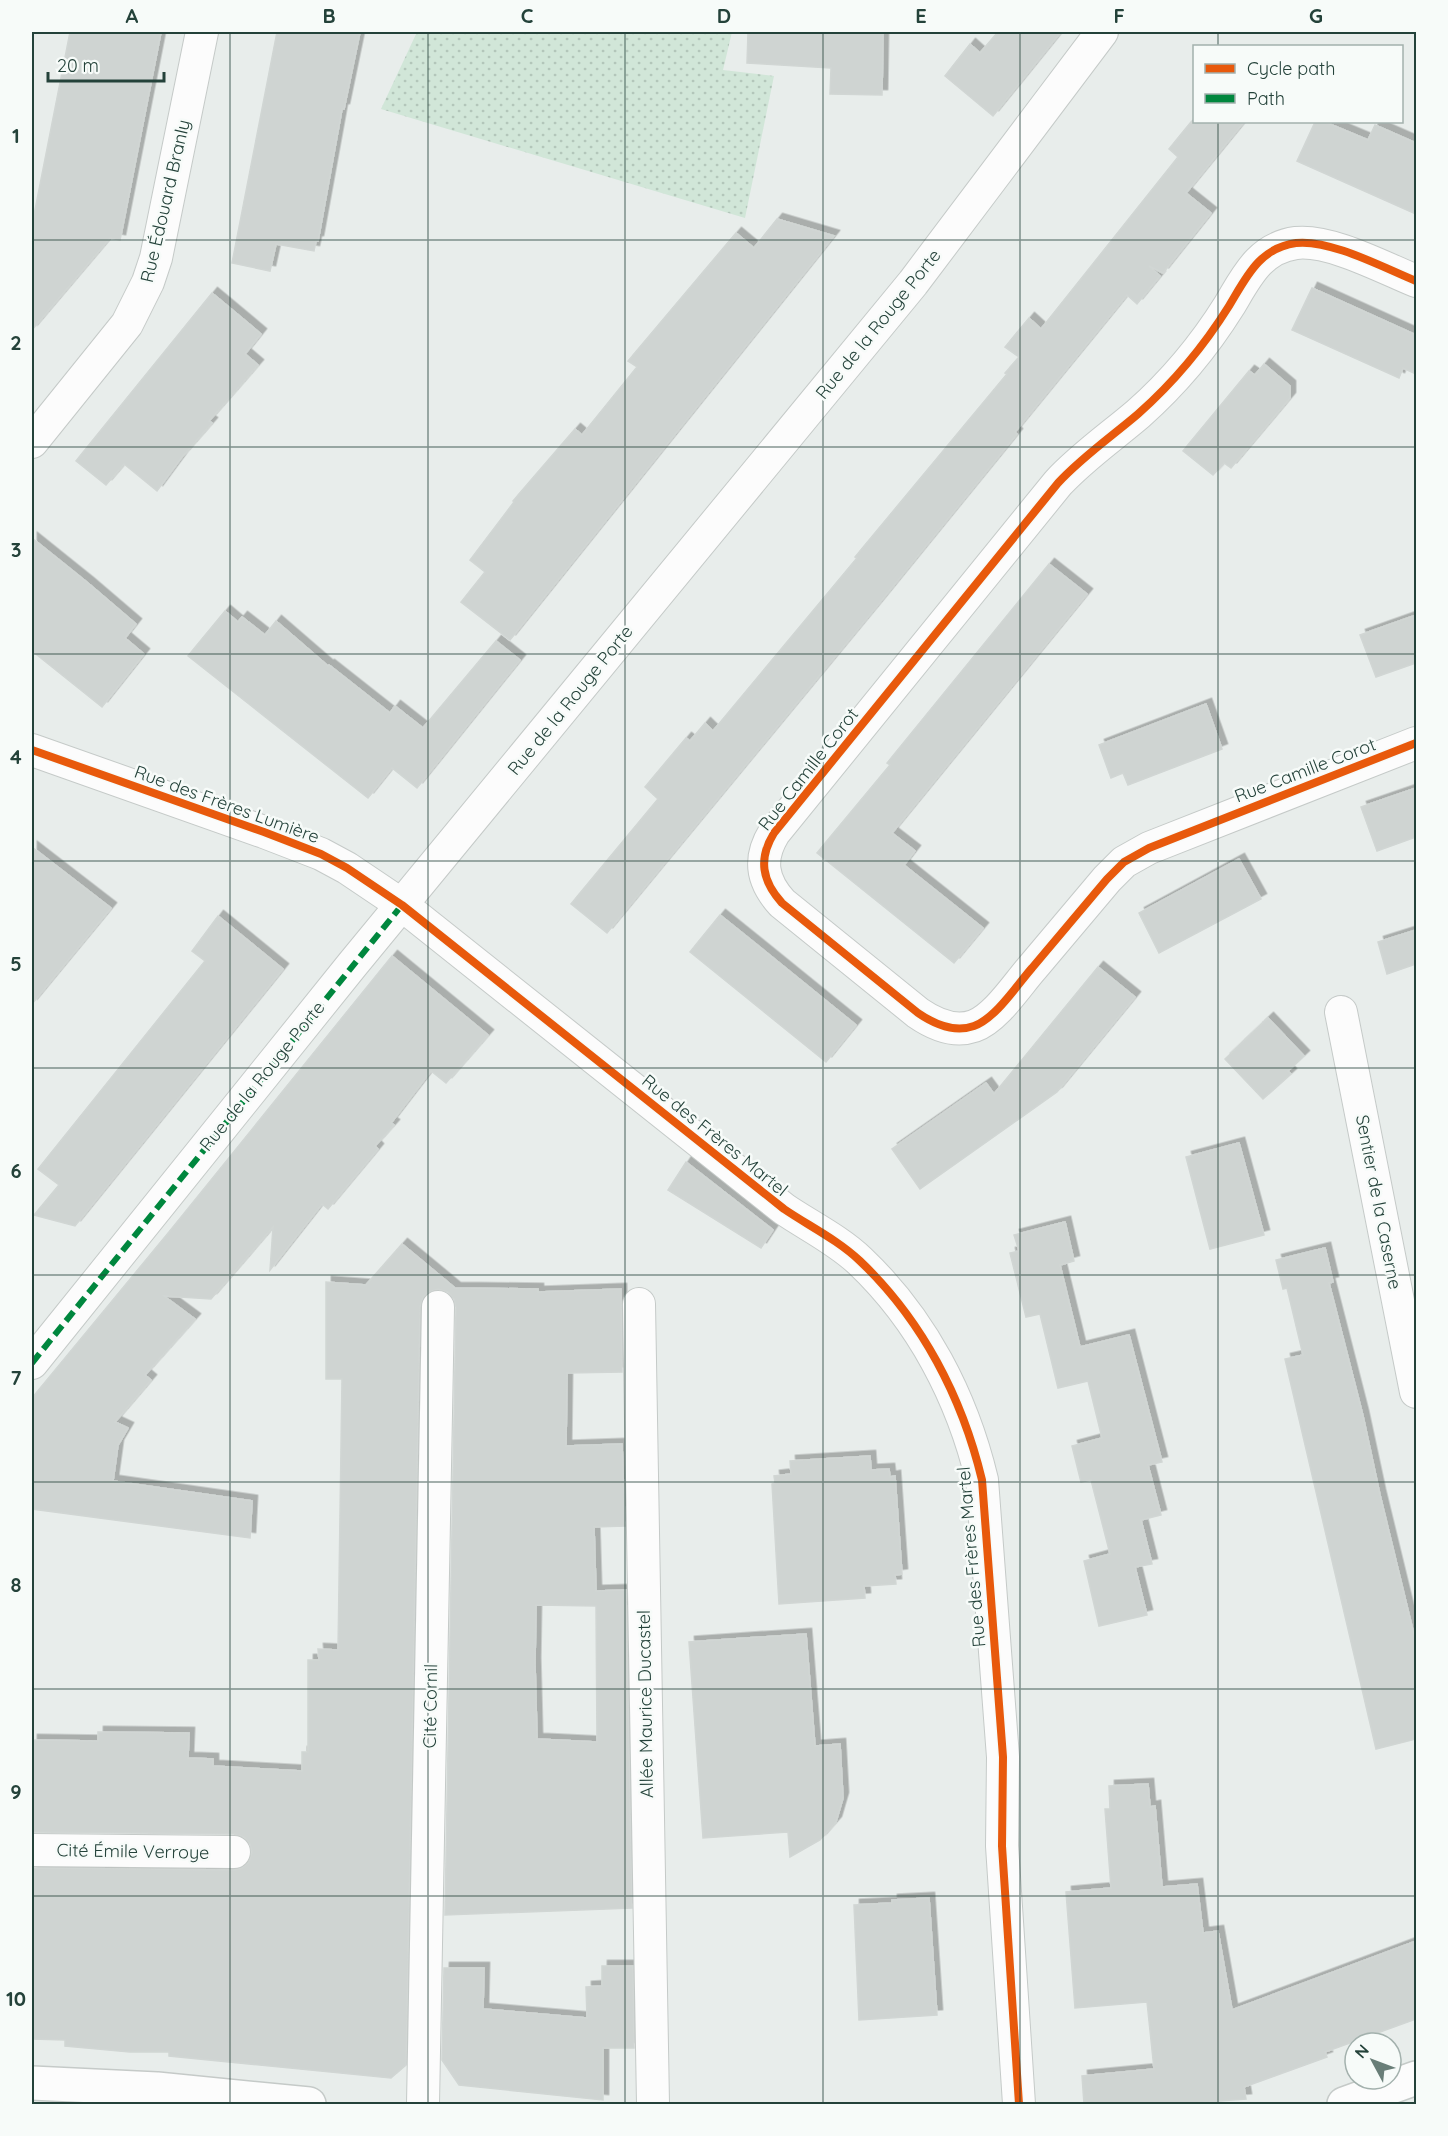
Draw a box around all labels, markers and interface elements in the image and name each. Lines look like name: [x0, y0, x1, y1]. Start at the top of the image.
text: A: [126, 3, 139, 28]
text: B: [322, 3, 336, 28]
text: C: [521, 3, 534, 28]
text: D: [717, 3, 731, 28]
text: E: [915, 3, 927, 28]
text: F: [1113, 3, 1125, 28]
text: G: [1309, 3, 1323, 28]
scale bar: [48, 45, 164, 83]
legend: [1193, 45, 1403, 123]
text: 20 m: [57, 54, 99, 77]
text: Cycle path: [1247, 57, 1335, 80]
text: Path: [1247, 87, 1285, 110]
street label: Rue Édouard Branly: [135, 117, 195, 285]
text: 1: [12, 123, 20, 148]
street label: Rue de la Rouge Porte: [810, 244, 946, 404]
text: 2: [10, 330, 22, 355]
text: 3: [11, 537, 21, 562]
street label: Rue de la Rouge Porte: [502, 620, 638, 780]
street label: Rue Camille Corot: [753, 703, 863, 835]
street label: Rue Camille Corot: [1231, 732, 1379, 808]
text: 4: [10, 744, 22, 769]
street label: Rue des Frères Lumière: [131, 760, 323, 848]
text: 5: [10, 951, 22, 976]
street label: Rue de la Rouge Porte: [194, 996, 330, 1156]
street label: Rue des Frères Martel: [637, 1069, 793, 1201]
street label: Sentier de la Caserne: [1351, 1113, 1407, 1291]
text: 6: [10, 1158, 22, 1183]
text: 7: [11, 1365, 22, 1390]
street label: Rue des Frères Martel: [952, 1466, 990, 1648]
text: 8: [11, 1572, 22, 1597]
street label: Allée Maurice Ducastel: [632, 1610, 658, 1798]
street label: Cité Cornil: [418, 1663, 442, 1749]
text: 9: [10, 1779, 22, 1804]
street label: Cité Émile Verroye: [57, 1838, 209, 1864]
text: 10: [6, 1986, 26, 2011]
north arrow: [1343, 2031, 1403, 2091]
text: N: [1350, 2040, 1373, 2062]

